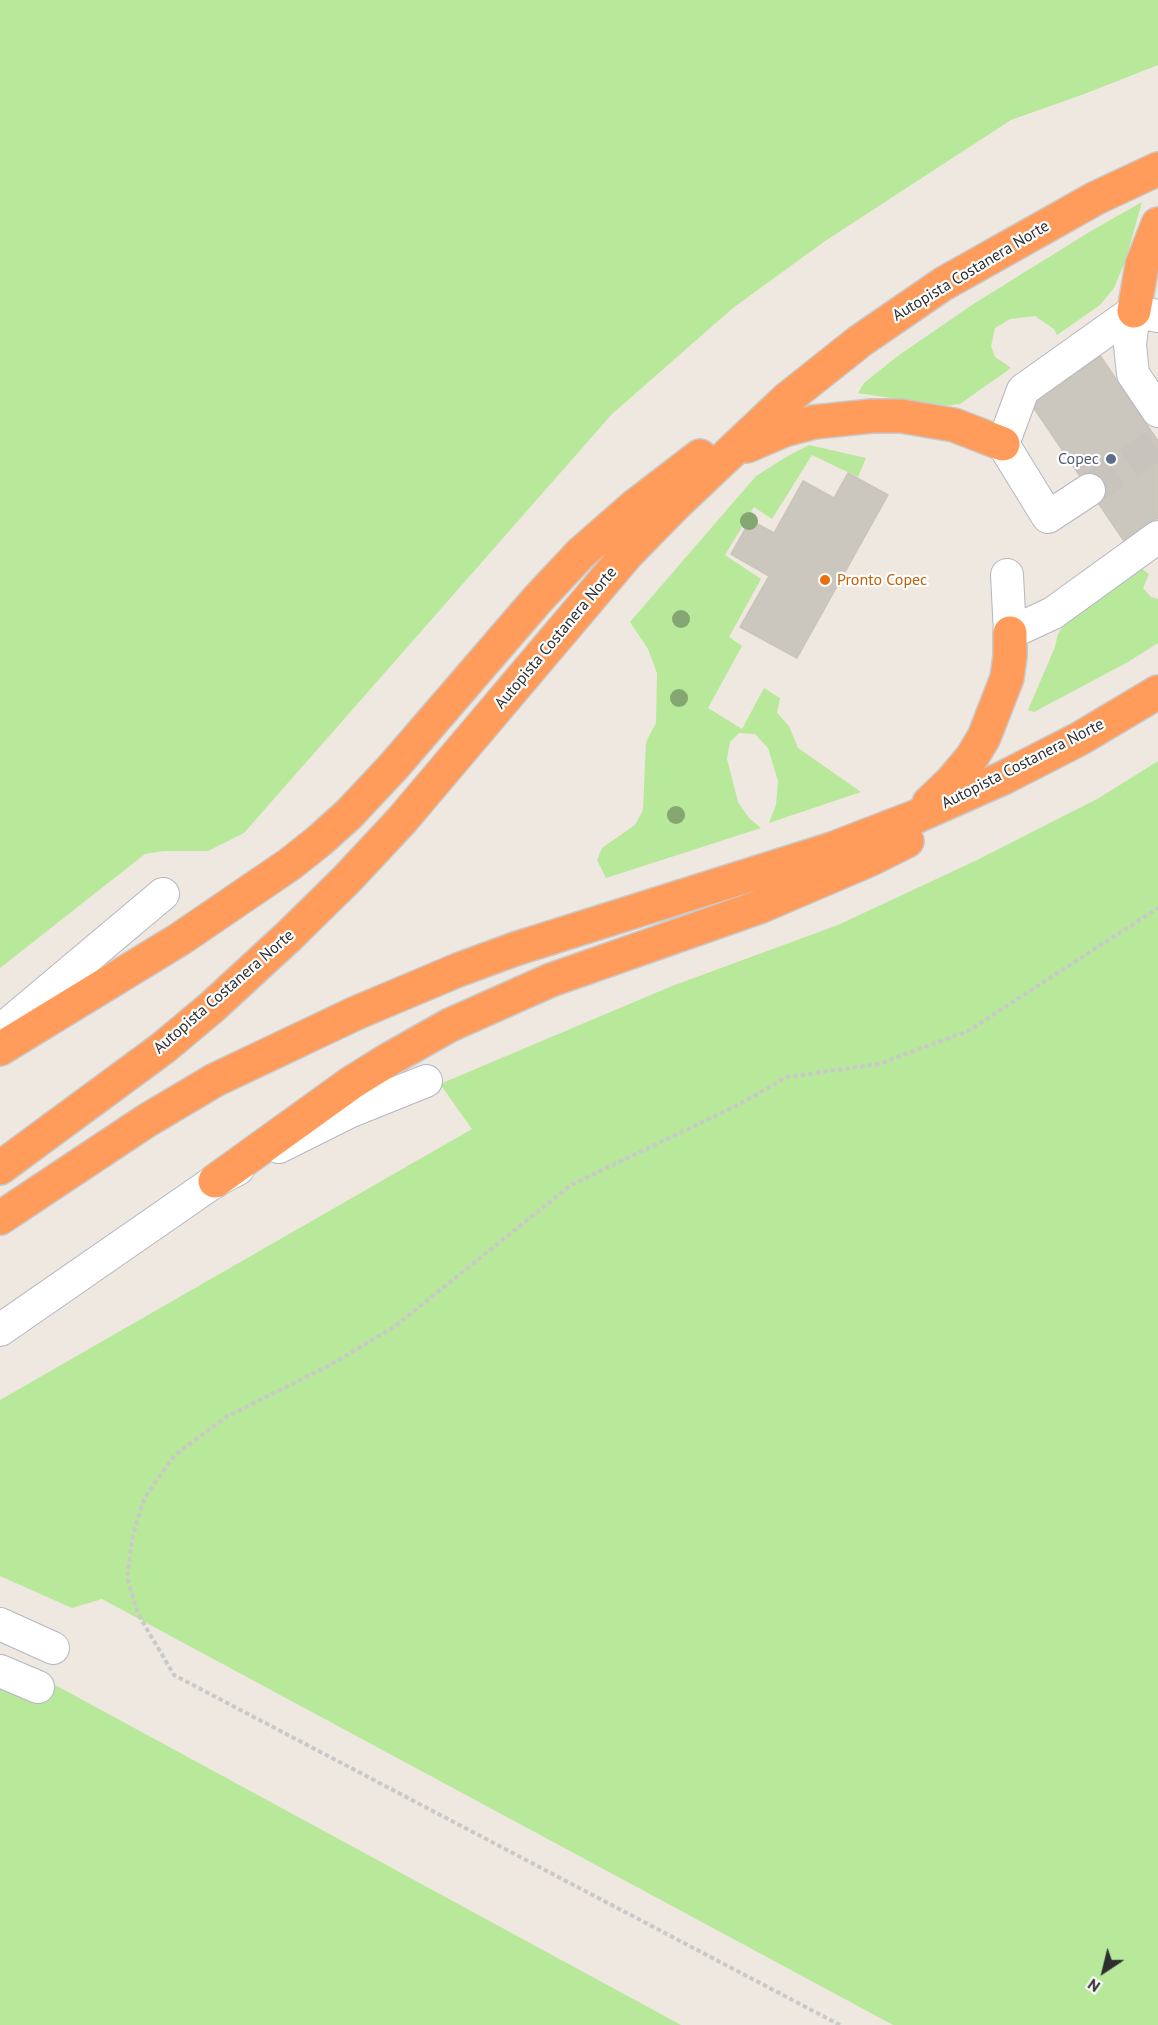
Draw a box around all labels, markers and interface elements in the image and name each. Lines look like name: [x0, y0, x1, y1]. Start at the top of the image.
street label: Autopista Costanera Norte: [889, 217, 1053, 325]
place label: Copec: [1058, 449, 1099, 469]
marker: Copec: [1104, 452, 1118, 466]
street label: Autopista Costanera Norte: [491, 563, 621, 713]
place label: Pronto Copec: [837, 570, 927, 590]
marker: Pronto Copec: [818, 573, 832, 587]
street label: Autopista Costanera Norte: [939, 715, 1107, 813]
street label: Autopista Costanera Norte: [150, 926, 298, 1058]
north arrow: [1074, 1941, 1134, 2001]
text: N: [1084, 1975, 1104, 1997]

